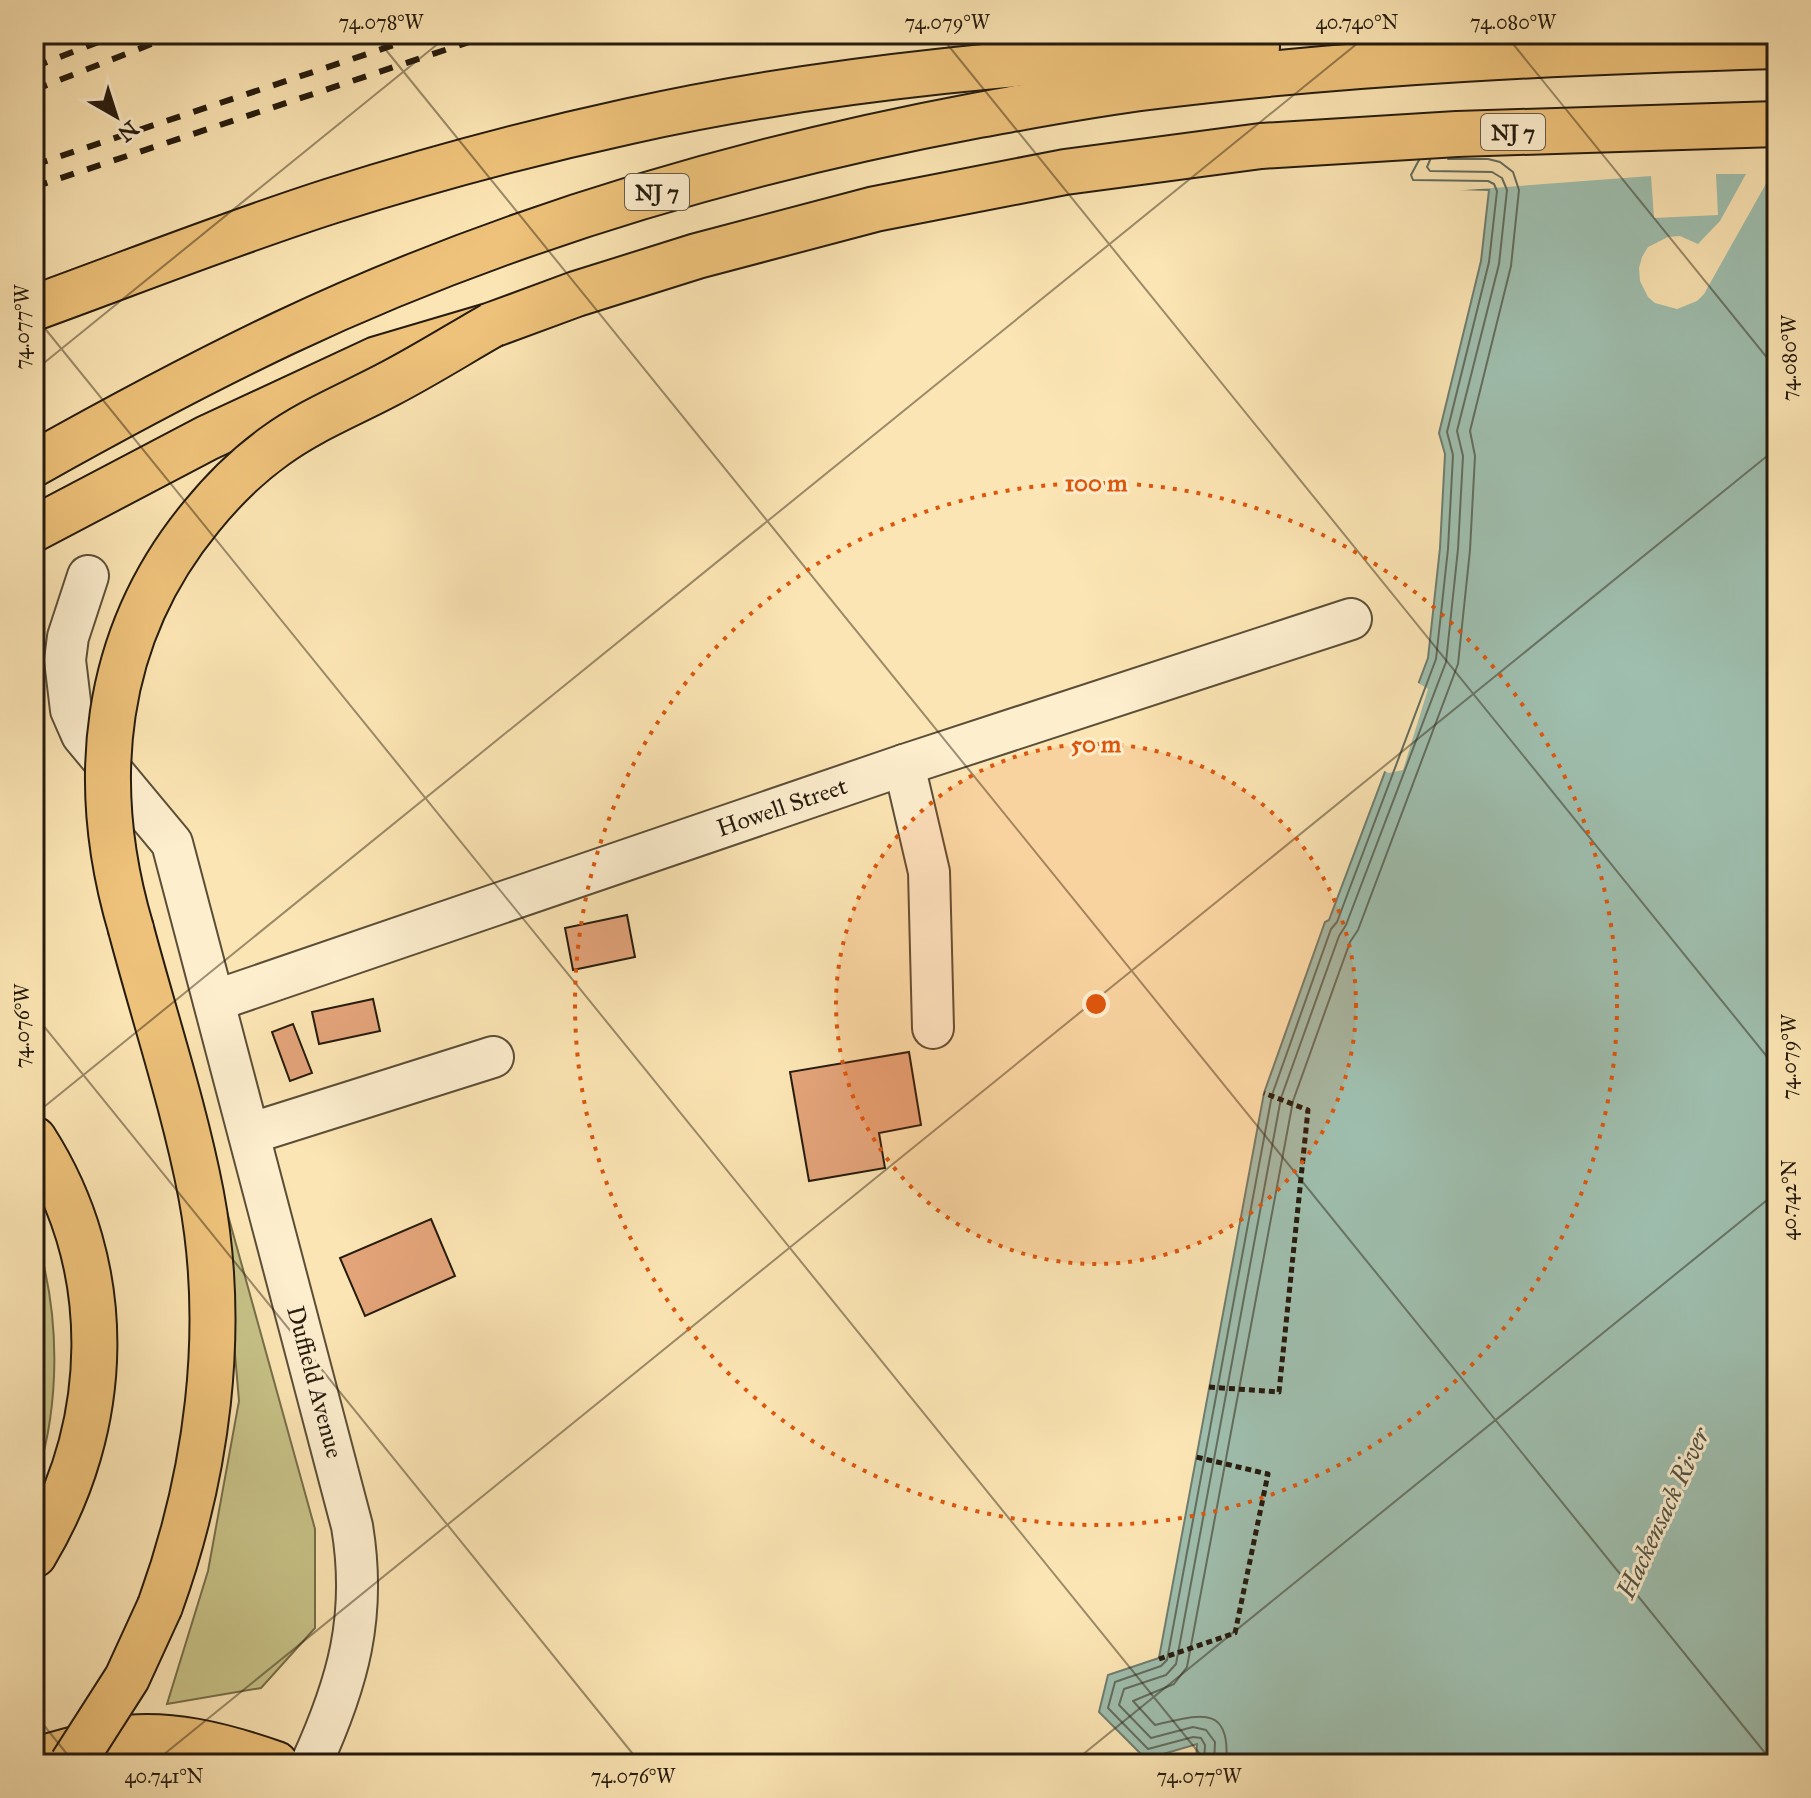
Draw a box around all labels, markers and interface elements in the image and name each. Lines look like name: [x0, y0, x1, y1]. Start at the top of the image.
text: 74.078°W: [338, 10, 425, 34]
text: 74.079°W: [904, 10, 991, 34]
text: 40.740°N: [1316, 10, 1398, 34]
text: 74.080°W: [1470, 10, 1557, 34]
north arrow: [76, 76, 156, 156]
road number: NJ 7: [1481, 114, 1545, 150]
text: N: [112, 115, 144, 148]
road number: NJ 7: [625, 174, 689, 210]
text: 74.077°W: [10, 283, 34, 370]
text: 74.080°W: [1777, 314, 1801, 401]
text: 100 m: [1065, 468, 1128, 498]
text: 50 m: [1071, 729, 1122, 759]
street label: Howell Street: [713, 771, 852, 843]
text: 74.076°W: [10, 983, 34, 1068]
centre of rings: [1082, 990, 1110, 1018]
text: 74.079°W: [1777, 1013, 1801, 1100]
text: 40.742°N: [1777, 1159, 1801, 1241]
street label: Duffield Avenue: [280, 1303, 350, 1461]
water label: Hackensack River: [1609, 1421, 1717, 1605]
text: 40.741°N: [124, 1764, 204, 1788]
text: 74.076°W: [591, 1764, 676, 1788]
text: 74.077°W: [1156, 1764, 1243, 1788]

